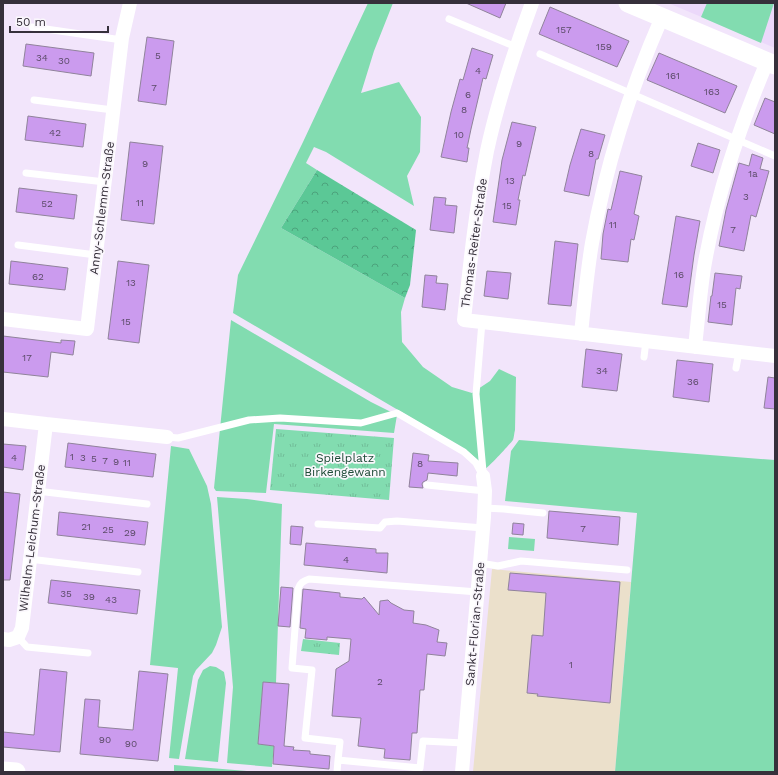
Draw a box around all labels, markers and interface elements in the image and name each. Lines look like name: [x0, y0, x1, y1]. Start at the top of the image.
scale bar: [10, 8, 108, 34]
text: 50 m: [16, 15, 46, 29]
house number: 157: [556, 24, 572, 35]
house number: 159: [596, 41, 612, 52]
house number: 5: [155, 50, 161, 61]
house number: 34: [36, 52, 48, 63]
house number: 30: [58, 55, 70, 66]
house number: 4: [475, 65, 481, 76]
house number: 161: [666, 70, 680, 81]
house number: 7: [151, 82, 157, 93]
house number: 163: [704, 86, 720, 97]
house number: 6: [465, 89, 471, 100]
house number: 8: [461, 104, 467, 115]
house number: 42: [49, 127, 61, 138]
house number: 10: [454, 129, 464, 140]
house number: 9: [516, 138, 522, 149]
street label: Anny-Schlemm-Straße: [87, 141, 117, 275]
house number: 8: [588, 148, 594, 159]
house number: 9: [142, 158, 148, 169]
house number: 1a: [748, 168, 758, 179]
house number: 13: [505, 175, 515, 186]
street label: Thomas-Reiter-Straße: [458, 177, 490, 309]
house number: 3: [743, 191, 749, 202]
house number: 11: [136, 197, 144, 208]
house number: 52: [41, 198, 53, 209]
house number: 15: [502, 200, 512, 211]
house number: 11: [609, 219, 617, 230]
house number: 7: [730, 224, 736, 235]
house number: 16: [674, 269, 684, 280]
house number: 62: [32, 271, 44, 282]
house number: 13: [126, 277, 136, 288]
house number: 15: [717, 299, 727, 310]
house number: 15: [121, 316, 131, 327]
house number: 17: [22, 352, 32, 363]
house number: 34: [596, 365, 608, 376]
house number: 36: [687, 376, 699, 387]
house number: 1: [70, 451, 74, 462]
park label: Spielplatz Birkengewann: [304, 451, 386, 479]
house number: 4: [11, 452, 17, 463]
house number: 3: [80, 452, 86, 463]
house number: 5: [91, 453, 97, 464]
house number: 7: [102, 455, 108, 466]
house number: 9: [113, 456, 119, 467]
house number: 11: [123, 457, 131, 468]
house number: 8: [417, 458, 423, 469]
street label: Wilhelm-Leichum-Straße: [16, 463, 48, 613]
house number: 21: [81, 521, 91, 532]
house number: 7: [580, 523, 586, 534]
house number: 25: [102, 524, 114, 535]
house number: 29: [124, 527, 136, 538]
house number: 4: [343, 554, 349, 565]
street label: Sankt-Florian-Straße: [463, 561, 487, 687]
house number: 35: [60, 588, 72, 599]
house number: 39: [83, 591, 95, 602]
house number: 43: [105, 594, 117, 605]
house number: 1: [569, 659, 573, 670]
house number: 2: [377, 676, 383, 687]
house number: 90: [99, 734, 111, 745]
house number: 90: [125, 738, 137, 749]

